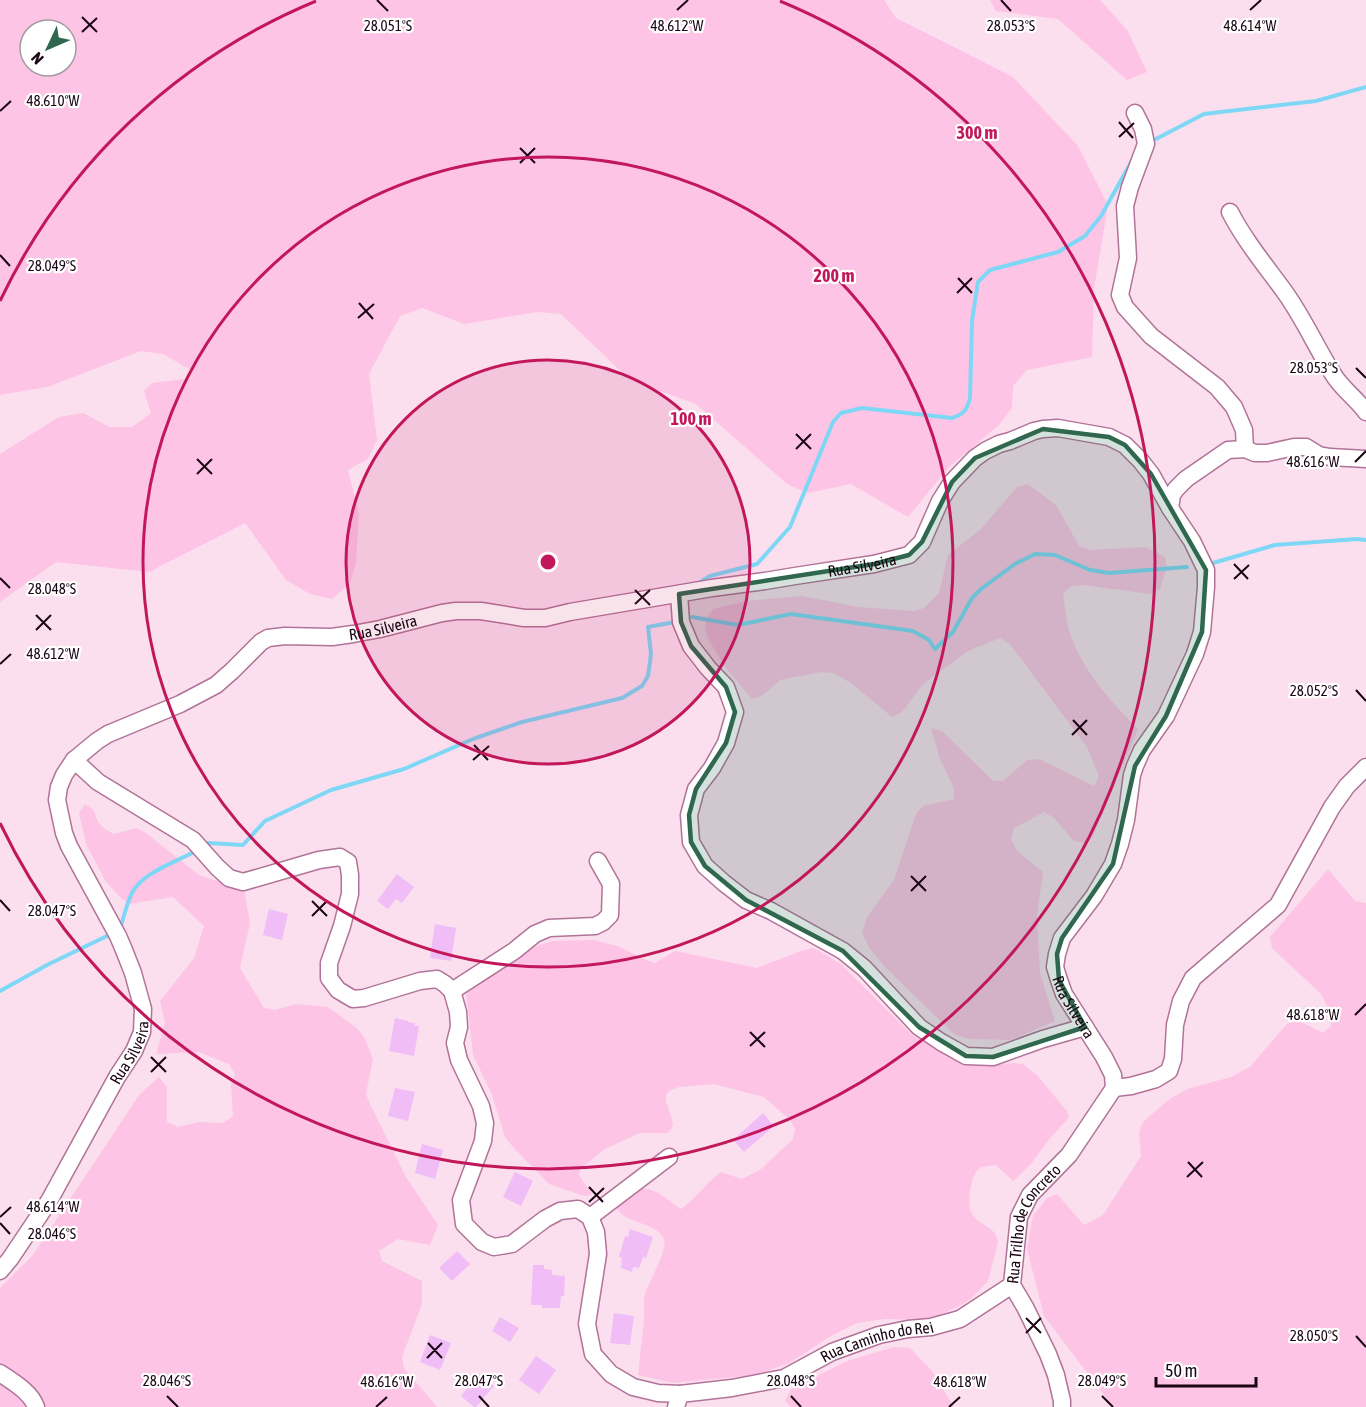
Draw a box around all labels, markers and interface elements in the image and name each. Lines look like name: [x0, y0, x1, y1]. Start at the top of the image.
text: 28.051°S: [364, 17, 412, 34]
text: 48.612°W: [651, 17, 704, 34]
text: 28.053°S: [987, 17, 1035, 34]
text: 48.614°W: [1224, 17, 1277, 34]
north arrow: [18, 18, 78, 78]
text: N: [27, 49, 47, 68]
text: 48.610°W: [27, 92, 80, 109]
text: 300 m: [957, 122, 997, 143]
text: 28.049°S: [28, 257, 76, 274]
text: 200 m: [814, 265, 854, 286]
text: 28.053°S: [1290, 359, 1338, 376]
text: 100 m: [671, 408, 711, 429]
text: 48.616°W: [1287, 453, 1340, 470]
street label: Rua Silveira: [826, 550, 898, 580]
centre of rings: [538, 552, 558, 572]
text: 28.048°S: [28, 580, 76, 597]
street label: Rua Silveira: [348, 611, 419, 643]
text: 48.612°W: [27, 645, 80, 662]
text: 28.052°S: [1290, 682, 1338, 699]
text: 28.047°S: [28, 902, 76, 919]
street label: Rua Silveira: [1049, 973, 1099, 1041]
text: 48.618°W: [1287, 1006, 1340, 1023]
street label: Rua Silveira: [106, 1021, 151, 1087]
street label: Rua Trilho de Concreto: [1003, 1160, 1064, 1285]
text: 48.614°W: [27, 1198, 80, 1215]
text: 28.046°S: [28, 1225, 76, 1242]
street label: Rua Caminho do Rei: [817, 1318, 936, 1366]
text: 28.050°S: [1290, 1327, 1338, 1344]
scale bar: [1156, 1350, 1256, 1388]
text: 50 m: [1165, 1360, 1197, 1381]
text: 28.046°S: [143, 1372, 191, 1389]
text: 28.047°S: [455, 1372, 503, 1389]
text: 28.048°S: [767, 1372, 815, 1389]
text: 28.049°S: [1078, 1372, 1126, 1389]
text: 48.616°W: [361, 1373, 414, 1390]
text: 48.618°W: [934, 1373, 987, 1390]

